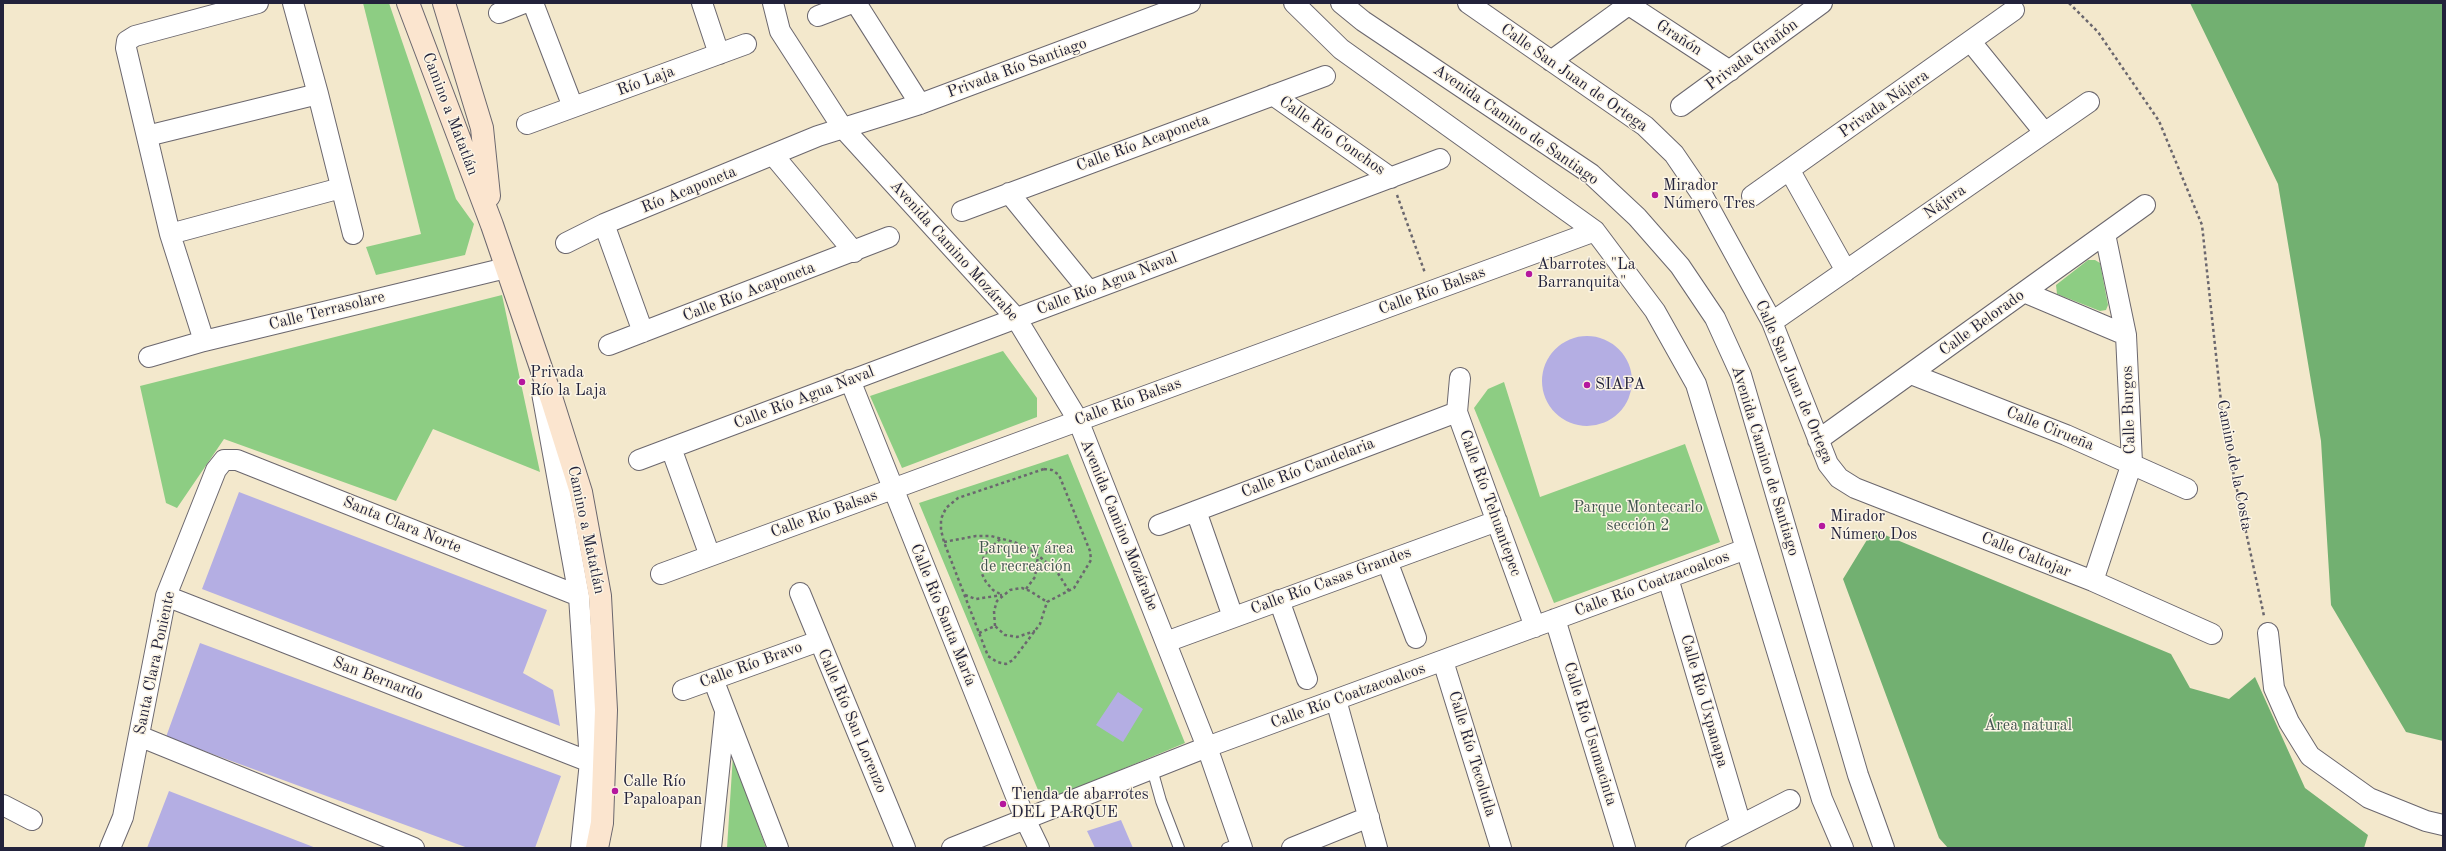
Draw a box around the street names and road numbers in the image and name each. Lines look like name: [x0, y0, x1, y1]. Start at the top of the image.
street label: Privada Grañón: [1702, 15, 1802, 95]
street label: Grañón: [1652, 16, 1706, 60]
street label: Calle San Juan de Ortega: [1497, 20, 1651, 136]
street label: Privada Río Santiago: [944, 34, 1090, 102]
street label: Camino a Matatlán: [418, 50, 482, 178]
street label: Avenida Camino de Santiago: [1430, 60, 1602, 190]
street label: Río Laja: [615, 62, 677, 100]
street label: Privada Nájera: [1835, 66, 1933, 142]
street label: Calle Río Conchos: [1275, 92, 1389, 180]
street label: Calle Río Acaponeta: [1074, 110, 1212, 176]
street label: Río Acaponeta: [639, 162, 739, 218]
street label: Avenida Camino Mozárabe: [886, 177, 1022, 325]
street label: Nájera: [1920, 181, 1970, 223]
street label: Calle Río Agua Naval: [1034, 248, 1180, 320]
street label: Calle Río Acaponeta: [680, 258, 818, 326]
street label: Calle Río Balsas: [1376, 263, 1488, 319]
street label: Calle Belorado: [1936, 286, 2028, 360]
street label: Calle Terrasolare: [267, 287, 387, 335]
street label: Calle San Juan de Ortega: [1751, 297, 1837, 467]
street label: Calle Río Agua Naval: [731, 362, 877, 434]
street label: Avenida Camino de Santiago: [1727, 364, 1803, 558]
street label: Calle Burgos: [2118, 365, 2140, 455]
street label: Calle Río Balsas: [1072, 374, 1184, 430]
street label: Camino de la Costa: [2212, 398, 2256, 532]
street label: Calle Cirueña: [2003, 403, 2097, 455]
street label: Calle Río Tehuantepec: [1455, 427, 1525, 579]
street label: Calle Río Candelaria: [1239, 434, 1377, 502]
street label: Avenida Camino Mozárabe: [1076, 437, 1162, 613]
street label: Camino a Matatlán: [563, 464, 609, 596]
street label: Calle Río Balsas: [768, 486, 880, 542]
street label: Santa Clara Norte: [340, 492, 464, 558]
street label: Calle Caltojar: [1978, 528, 2074, 582]
street label: Calle Río Santa María: [906, 541, 980, 689]
street label: Calle Río Casas Grandes: [1248, 543, 1414, 619]
street label: Calle Río Coatzacoalcos: [1572, 547, 1732, 621]
street label: Santa Clara Poniente: [130, 589, 180, 737]
street label: Calle Río Uxpanapa: [1676, 632, 1732, 770]
street label: Calle Río Bravo: [697, 638, 805, 692]
street label: Calle Río San Lorenzo: [813, 646, 891, 796]
street label: San Bernardo: [330, 653, 426, 705]
street label: Calle Río Coatzacoalcos: [1268, 659, 1428, 733]
street label: Calle Río Usumacinta: [1559, 660, 1621, 808]
street label: Calle Río Tecolutla: [1444, 689, 1500, 819]

